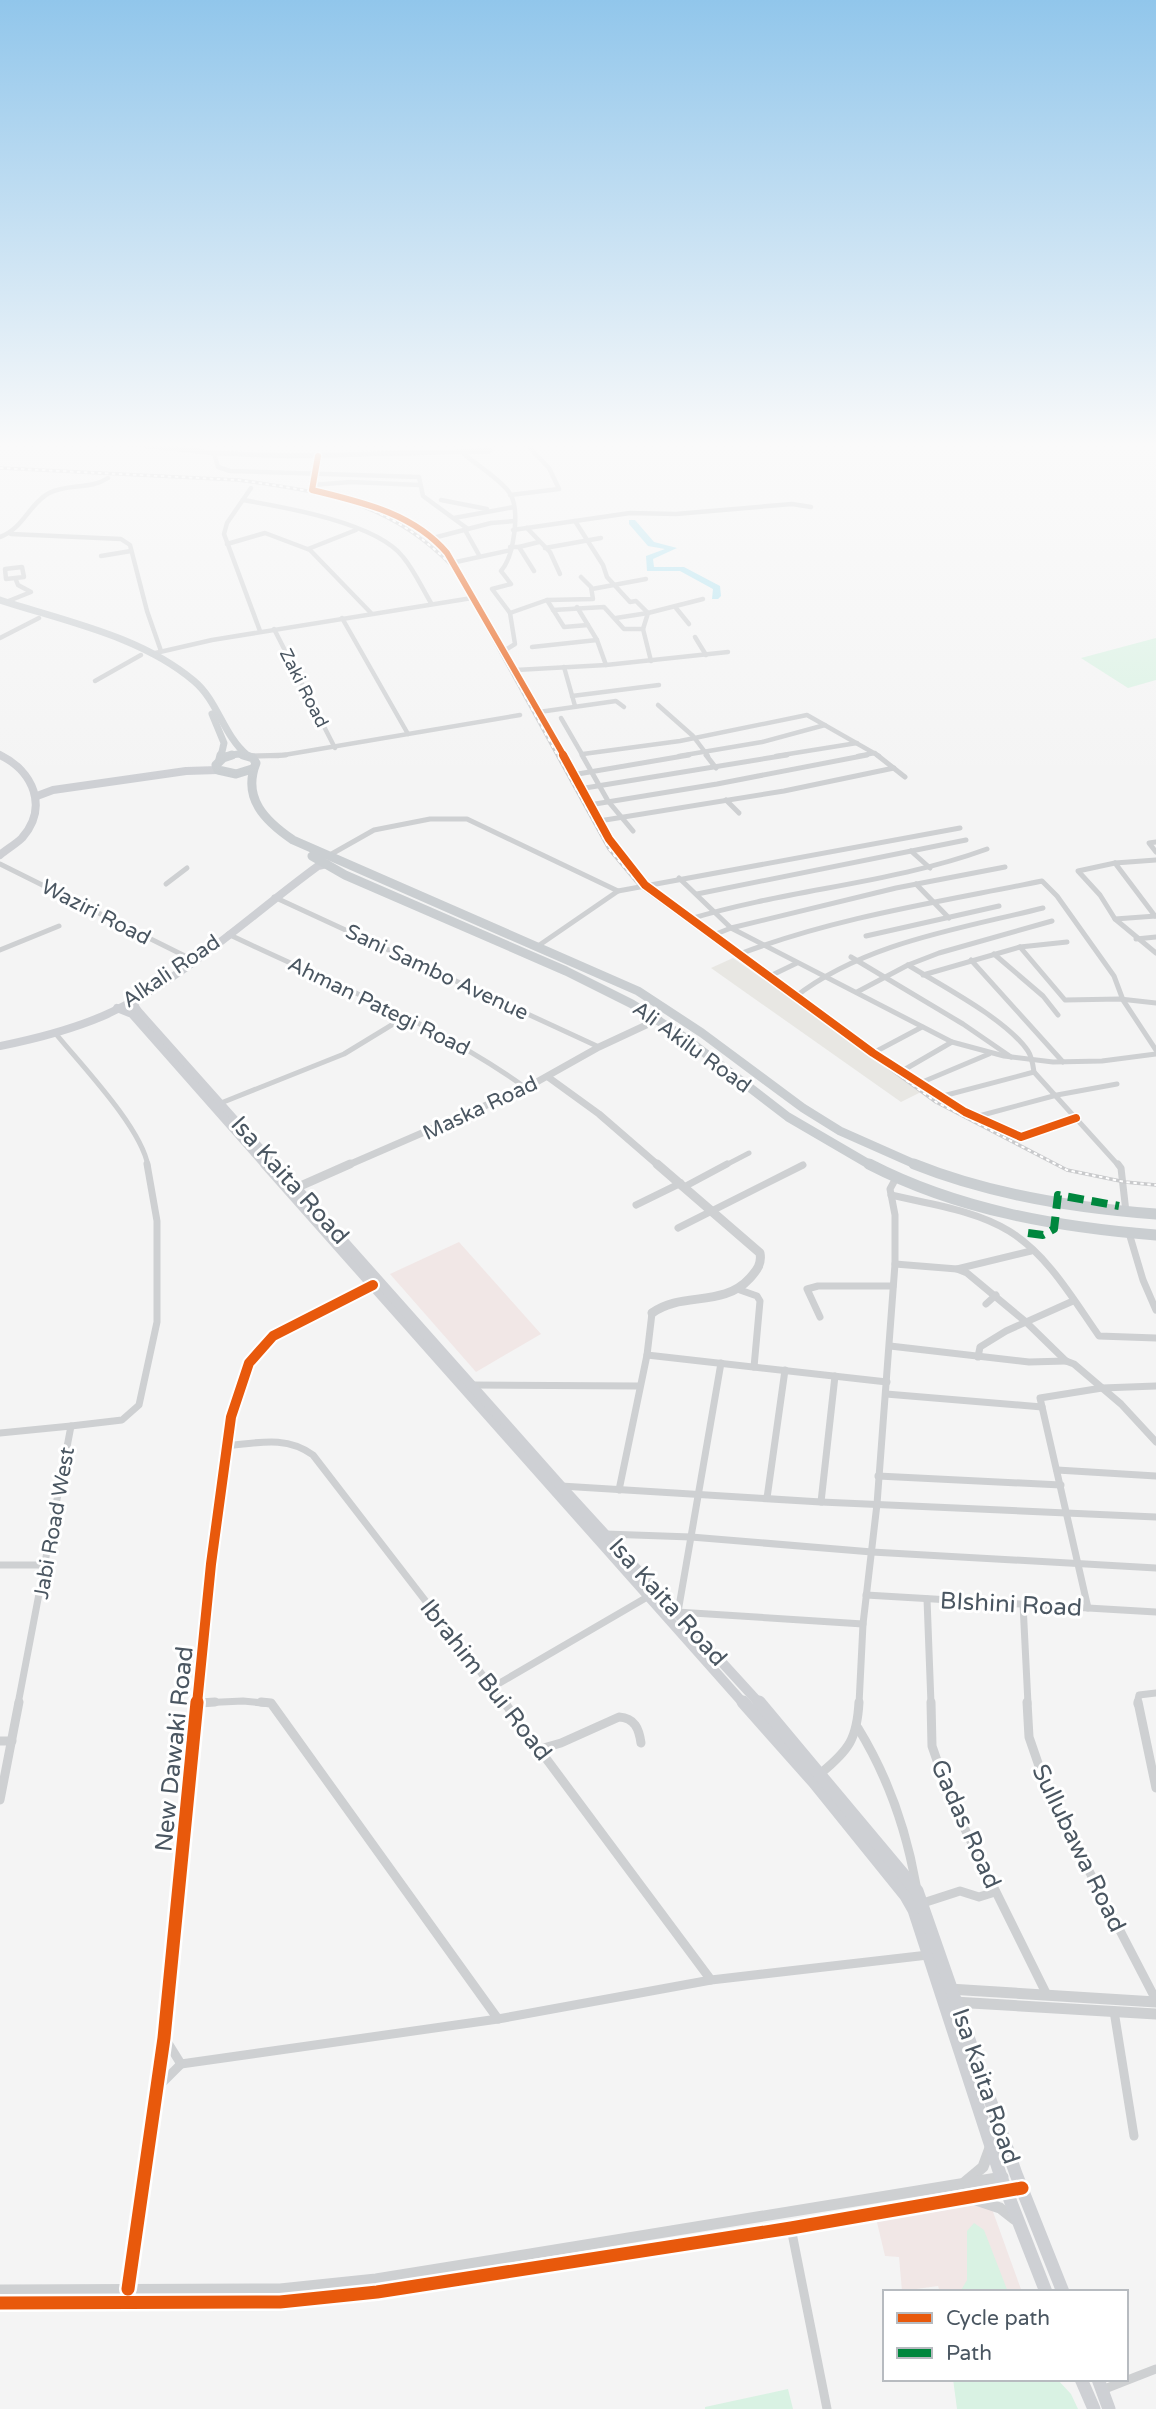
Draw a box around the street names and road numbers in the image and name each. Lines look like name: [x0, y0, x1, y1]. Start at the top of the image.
street label: Zaki Road: [275, 645, 333, 731]
street label: Waziri Road: [37, 874, 155, 951]
street label: Sani Sambo Avenue: [341, 919, 532, 1026]
street label: Alkali Road: [118, 930, 225, 1013]
street label: Ahman Pategi Road: [284, 952, 474, 1061]
street label: Ali Akilu Road: [628, 996, 756, 1099]
street label: Maska Road: [419, 1071, 541, 1146]
street label: Isa Kaita Road: [224, 1110, 355, 1250]
street label: Jabi Road West: [29, 1445, 80, 1601]
street label: Isa Kaita Road: [602, 1532, 733, 1672]
street label: BIshini Road: [939, 1586, 1083, 1623]
street label: Ibrahim Bui Road: [414, 1594, 558, 1767]
street label: New Dawaki Road: [149, 1645, 200, 1853]
street label: Gadas Road: [924, 1755, 1007, 1893]
street label: Sullubawa Road: [1025, 1760, 1132, 1937]
street label: Isa Kaita Road: [945, 2005, 1026, 2168]

